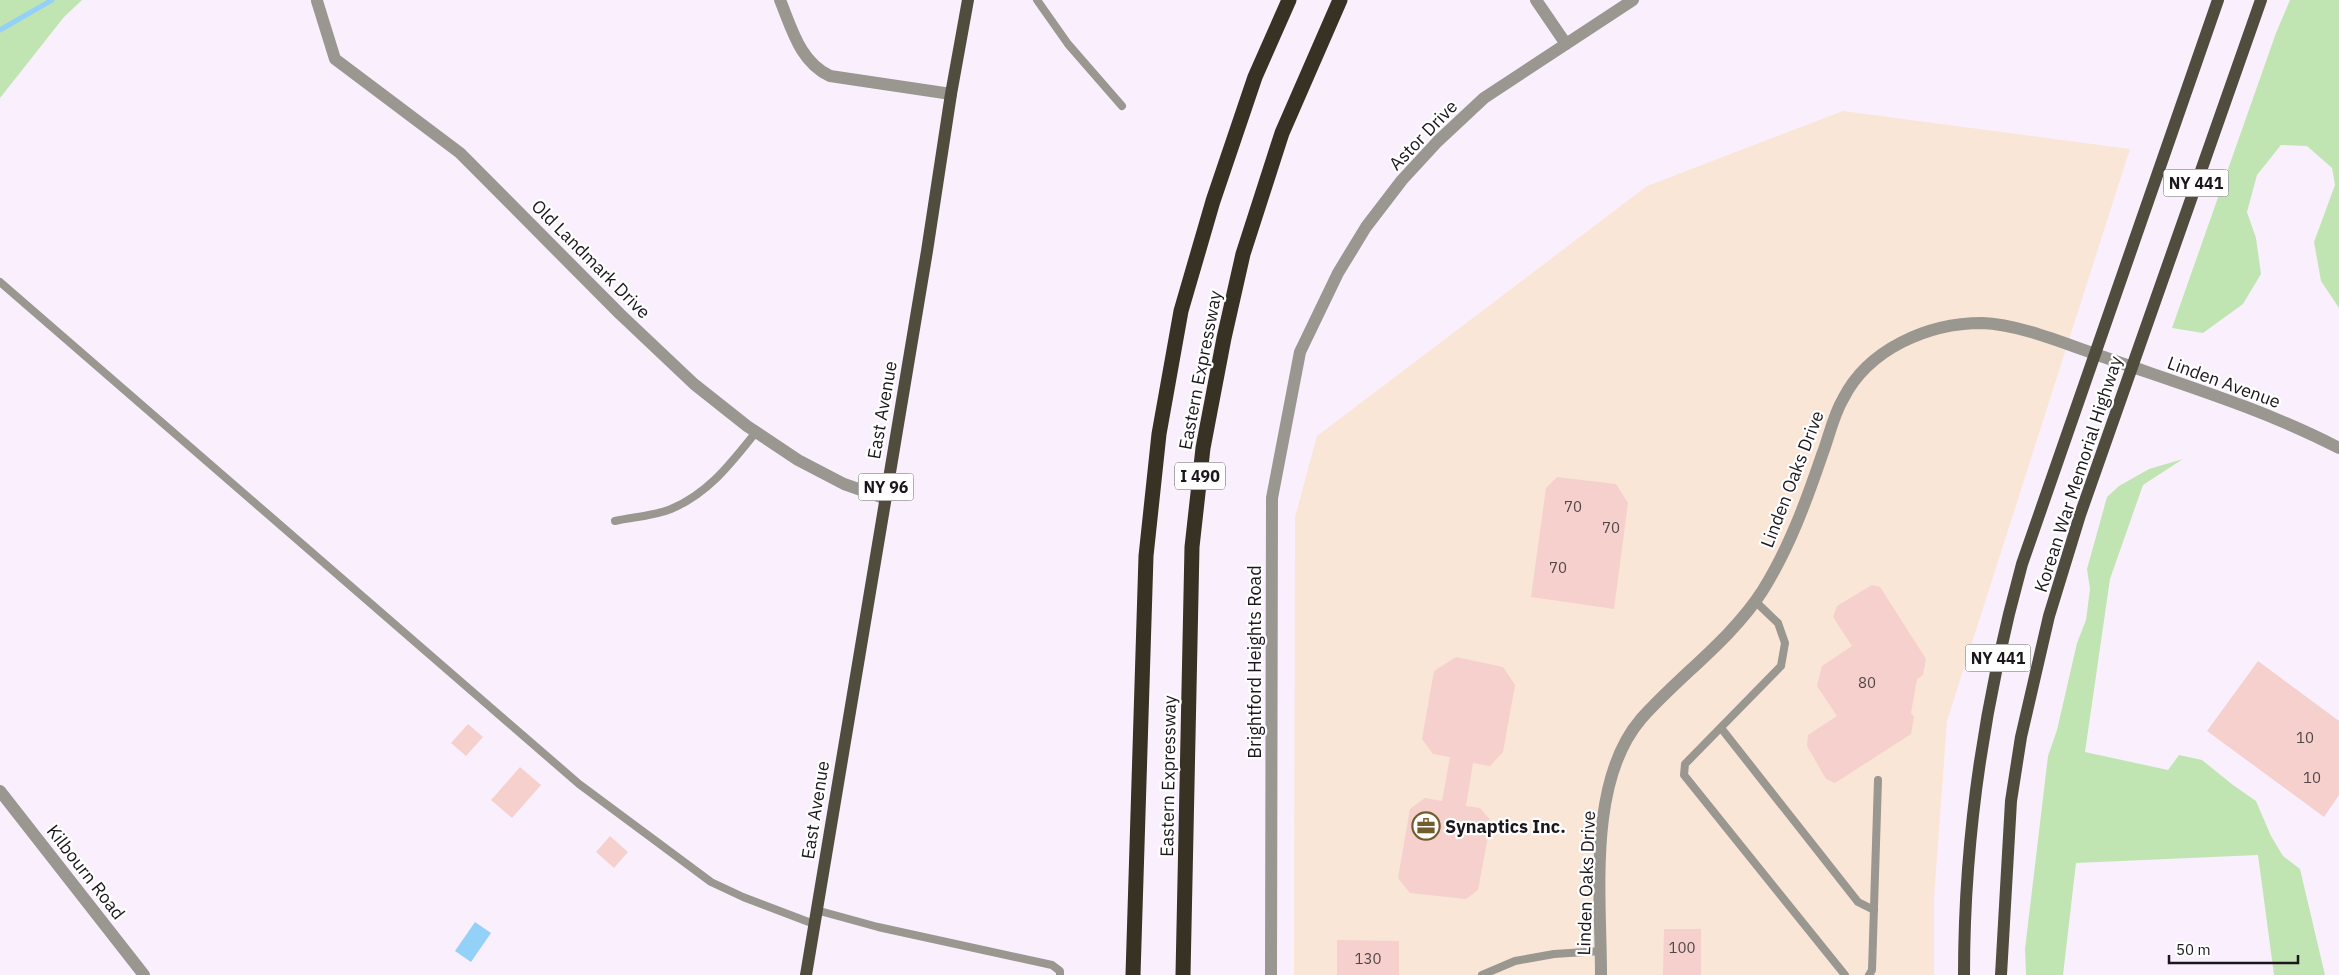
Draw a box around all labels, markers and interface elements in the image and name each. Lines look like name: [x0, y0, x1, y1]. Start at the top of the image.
street label: Astor Drive: [1384, 95, 1462, 175]
road number: NY 441: [2164, 170, 2228, 197]
street label: Old Landmark Drive: [527, 195, 655, 323]
street label: Eastern Expressway: [1173, 288, 1227, 452]
street label: Linden Avenue: [2164, 351, 2284, 413]
street label: Korean War Memorial Highway: [2029, 353, 2127, 595]
street label: East Avenue: [862, 359, 902, 461]
street label: Linden Oaks Drive: [1755, 407, 1829, 551]
road number: I 490: [1175, 462, 1225, 490]
road number: NY 96: [858, 474, 914, 501]
house number: 70: [1564, 497, 1582, 516]
house number: 70: [1602, 518, 1620, 537]
house number: 70: [1549, 558, 1567, 577]
street label: Brightford Heights Road: [1243, 565, 1266, 759]
road number: NY 441: [1966, 644, 2030, 671]
house number: 80: [1858, 673, 1876, 692]
street label: Eastern Expressway: [1155, 695, 1181, 857]
house number: 10: [2296, 728, 2314, 747]
street label: East Avenue: [796, 759, 834, 861]
house number: 10: [2303, 768, 2321, 787]
street label: Linden Oaks Drive: [1572, 810, 1600, 956]
office icon: Synaptics Inc.: [1411, 811, 1441, 841]
place label: Synaptics Inc.: [1445, 815, 1566, 838]
street label: Kilbourn Road: [42, 820, 130, 924]
scale bar: [2169, 932, 2298, 964]
house number: 100: [1668, 938, 1696, 957]
text: 50 m: [2176, 940, 2211, 959]
house number: 130: [1354, 949, 1382, 968]

